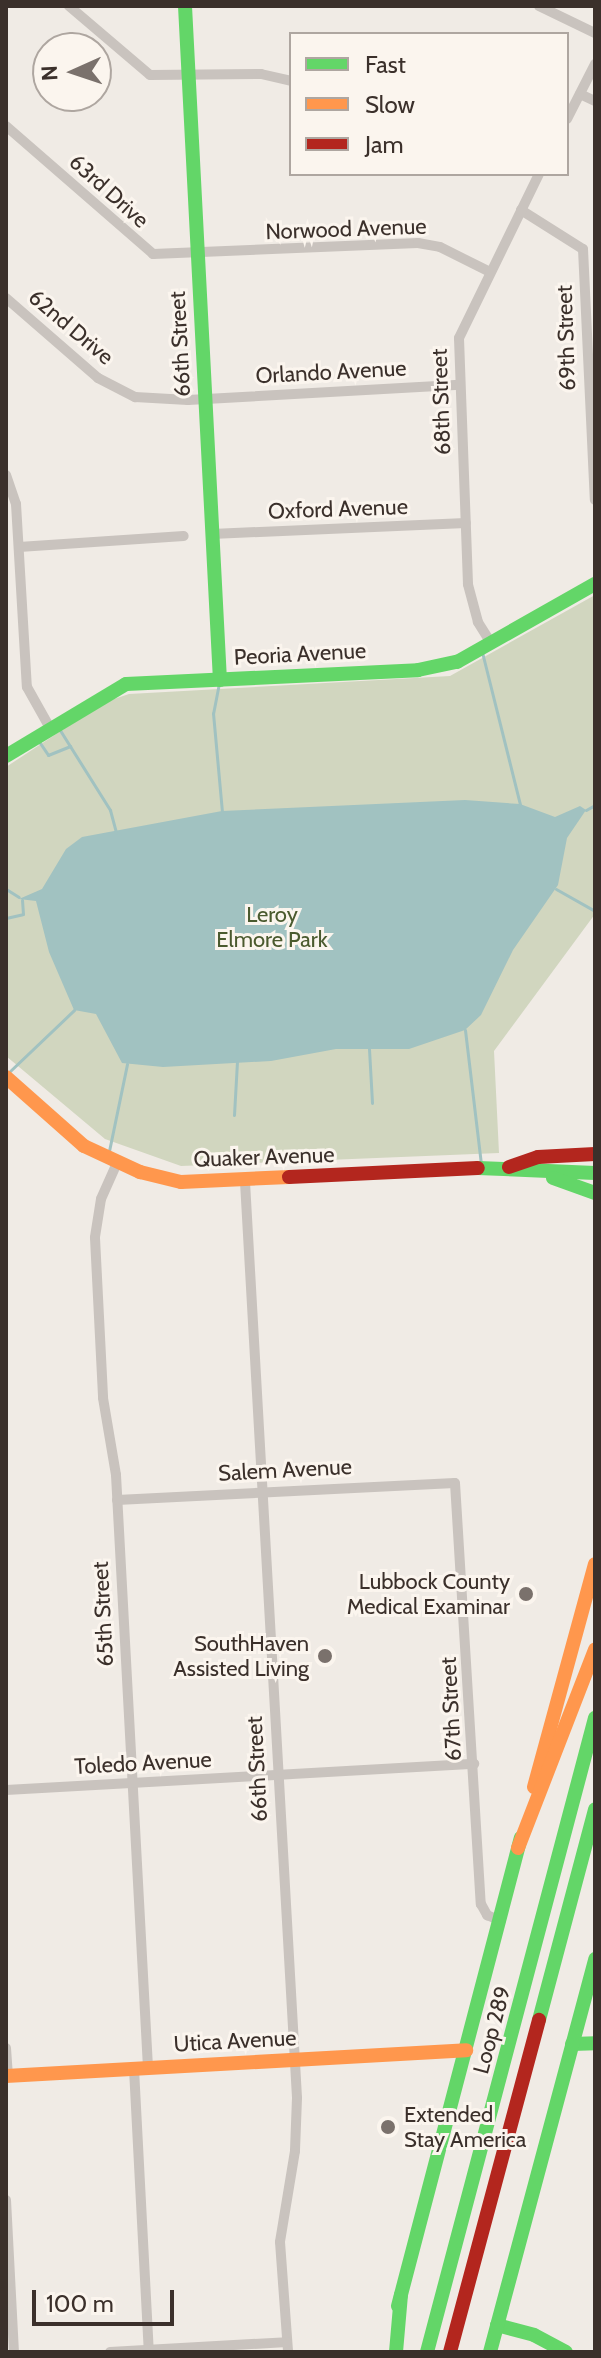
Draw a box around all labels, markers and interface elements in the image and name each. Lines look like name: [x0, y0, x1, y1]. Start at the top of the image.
north arrow: [32, 32, 112, 112]
legend: [289, 32, 569, 176]
text: Fast: [365, 50, 406, 79]
text: N: [36, 65, 63, 82]
text: Slow: [365, 90, 415, 119]
text: Jam: [365, 130, 403, 159]
street label: 63rd Drive: [64, 149, 154, 233]
street label: Norwood Avenue: [265, 213, 427, 245]
street label: 62nd Drive: [23, 284, 119, 370]
street label: 69th Street: [551, 285, 581, 391]
street label: 66th Street: [164, 290, 196, 398]
street label: 68th Street: [426, 348, 456, 456]
street label: Orlando Avenue: [255, 355, 407, 389]
street label: Oxford Avenue: [268, 493, 408, 525]
street label: Peoria Avenue: [233, 637, 367, 671]
park label: Leroy Elmore Park: [216, 901, 328, 952]
street label: Quaker Avenue: [193, 1141, 335, 1173]
street label: Salem Avenue: [218, 1453, 352, 1487]
street label: 65th Street: [87, 1561, 119, 1667]
place label: Lubbock County Medical Examinar: [347, 1568, 510, 1620]
marker: Lubbock County Medical Examinar: [517, 1585, 535, 1603]
place label: SouthHaven Assisted Living: [173, 1630, 309, 1682]
marker: SouthHaven Assisted Living: [316, 1647, 334, 1665]
street label: 67th Street: [435, 1656, 467, 1762]
street label: 66th Street: [241, 1715, 273, 1823]
street label: Toledo Avenue: [74, 1746, 212, 1780]
street label: Loop 289: [468, 1983, 516, 2077]
street label: Utica Avenue: [173, 2025, 297, 2057]
place label: Extended Stay America: [404, 2101, 526, 2152]
marker: Extended Stay America: [379, 2118, 397, 2136]
scale bar: [36, 2274, 178, 2324]
text: 100 m: [46, 2289, 114, 2318]

